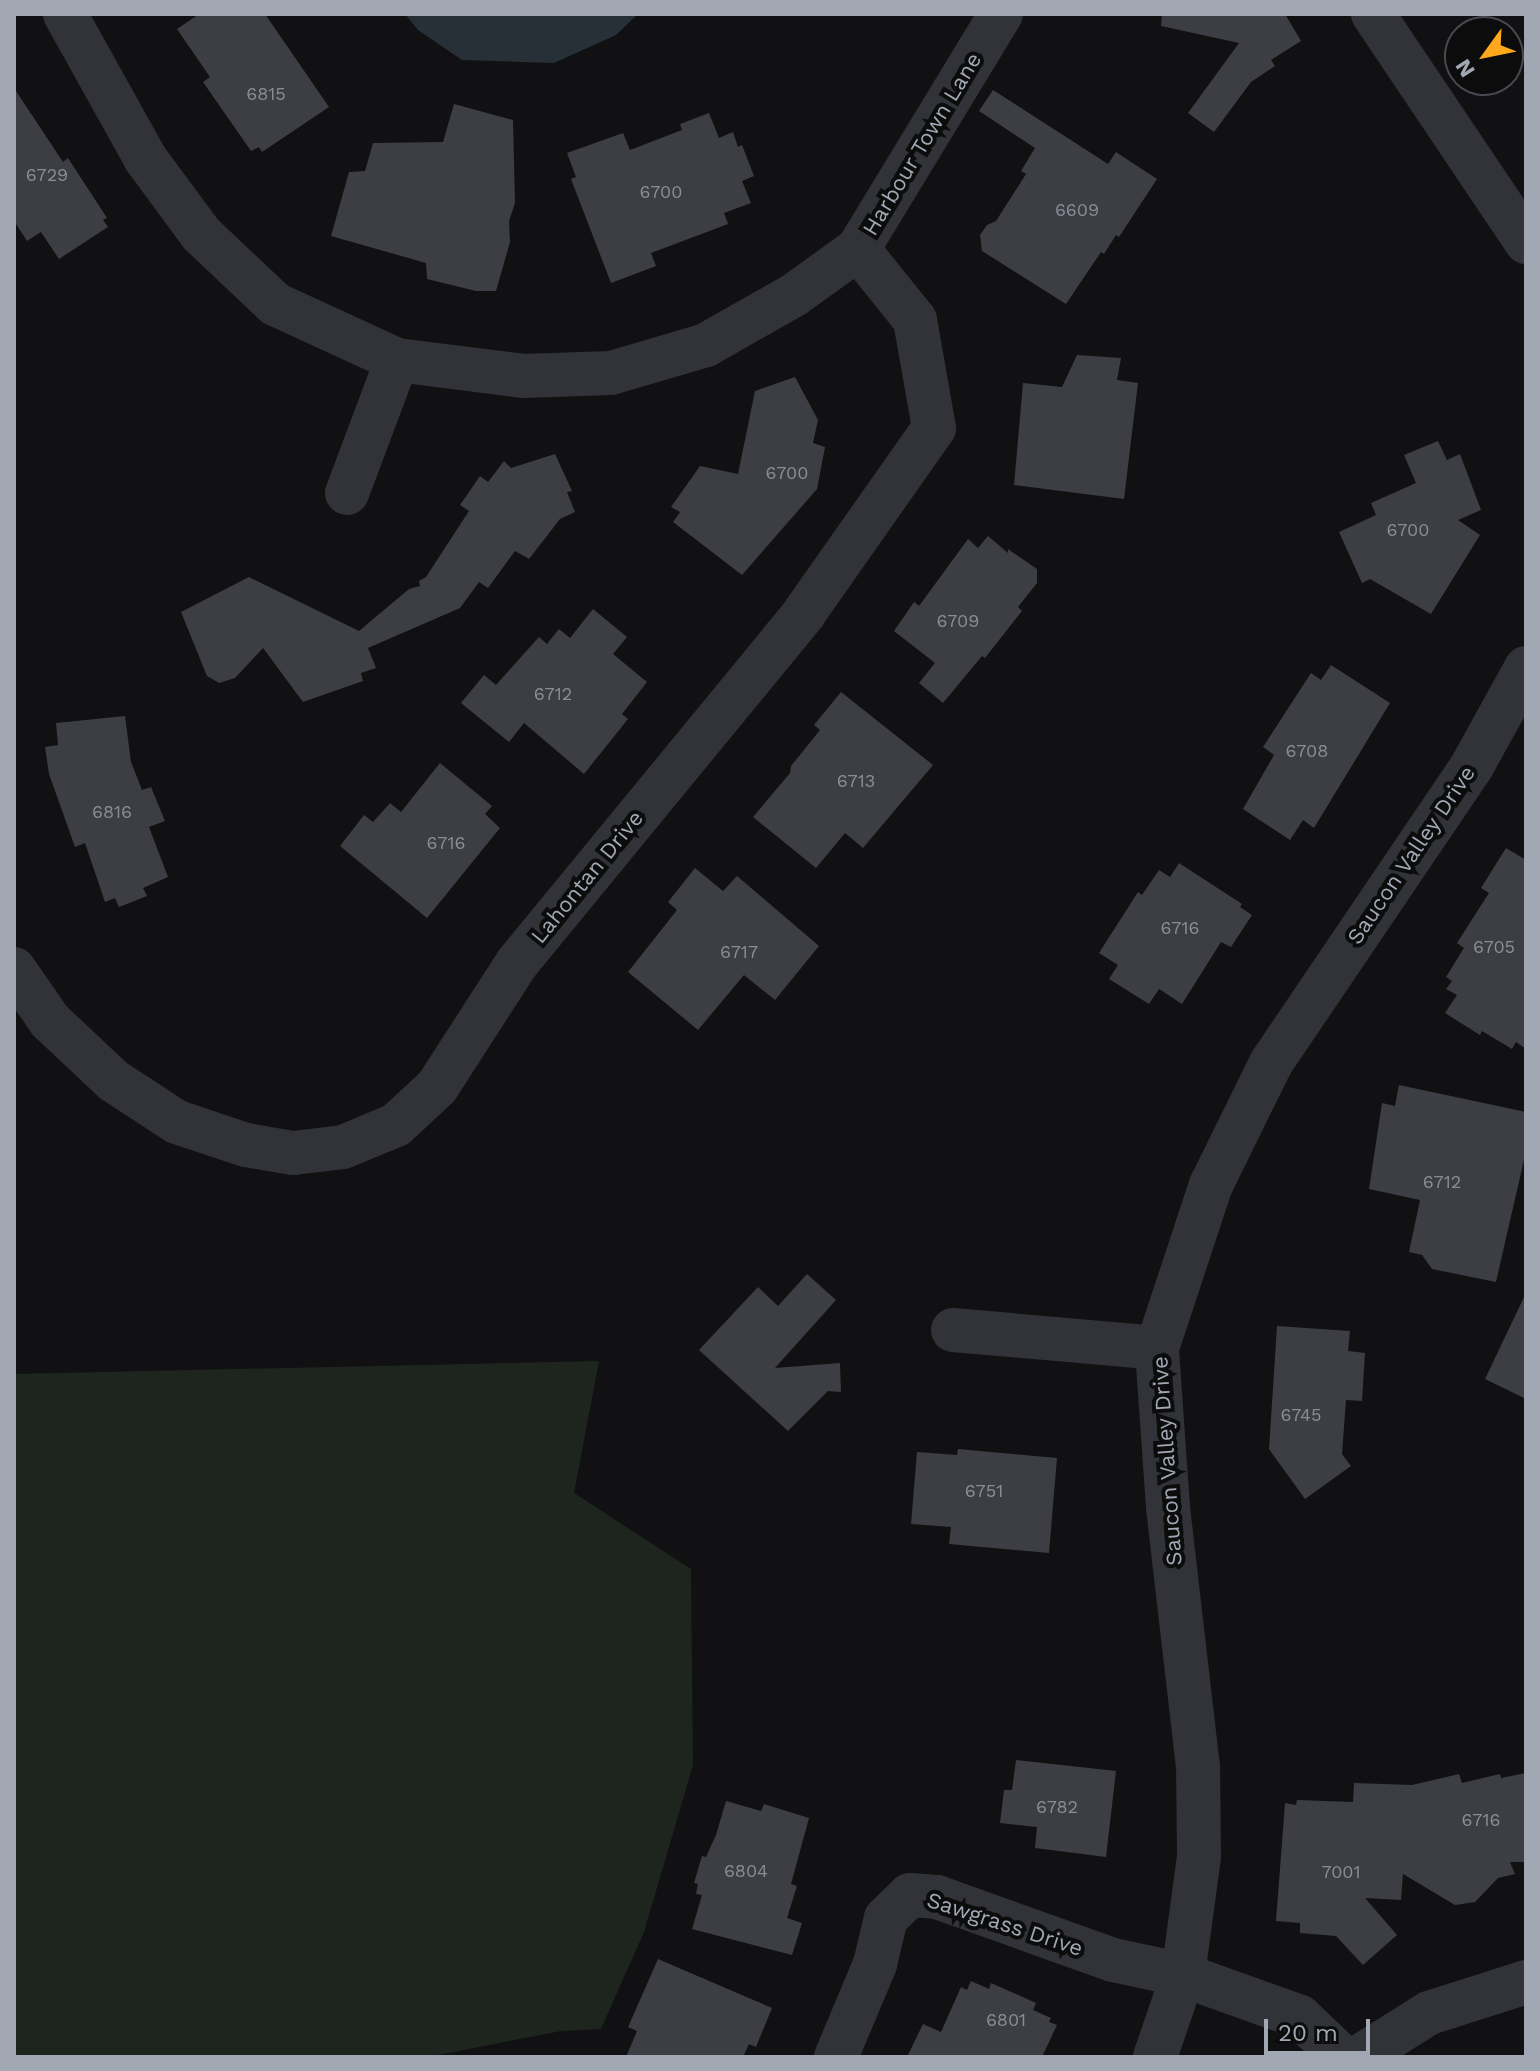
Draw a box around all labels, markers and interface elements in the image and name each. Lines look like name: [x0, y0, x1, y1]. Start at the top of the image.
north arrow: [1444, 16, 1524, 96]
street label: Harbour Town Lane: [857, 47, 987, 241]
text: N: [1450, 55, 1480, 82]
house number: 6815: [246, 83, 286, 105]
house number: 6729: [26, 164, 68, 186]
house number: 6700: [640, 181, 682, 203]
house number: 6609: [1055, 199, 1099, 221]
house number: 6700: [766, 462, 808, 484]
house number: 6700: [1387, 519, 1429, 541]
house number: 6709: [937, 610, 979, 632]
house number: 6712: [534, 683, 572, 705]
house number: 6708: [1286, 740, 1328, 762]
street label: Saucon Valley Drive: [1341, 760, 1481, 950]
house number: 6713: [837, 770, 875, 792]
house number: 6816: [92, 801, 132, 823]
street label: Lahontan Drive: [525, 805, 649, 949]
house number: 6716: [427, 832, 465, 854]
house number: 6716: [1161, 917, 1199, 939]
house number: 6705: [1473, 936, 1515, 958]
house number: 6717: [720, 941, 758, 963]
house number: 6712: [1423, 1171, 1461, 1193]
street label: Saucon Valley Drive: [1146, 1355, 1188, 1567]
house number: 6745: [1280, 1404, 1322, 1426]
house number: 6751: [965, 1480, 1003, 1502]
house number: 6782: [1036, 1796, 1078, 1818]
house number: 6716: [1462, 1809, 1500, 1831]
house number: 6804: [724, 1860, 768, 1882]
house number: 7001: [1321, 1861, 1361, 1883]
street label: Sawgrass Drive: [924, 1886, 1086, 1962]
scale bar: [1268, 2003, 1374, 2053]
house number: 6801: [986, 2009, 1026, 2031]
text: 20 m: [1278, 2019, 1338, 2047]

